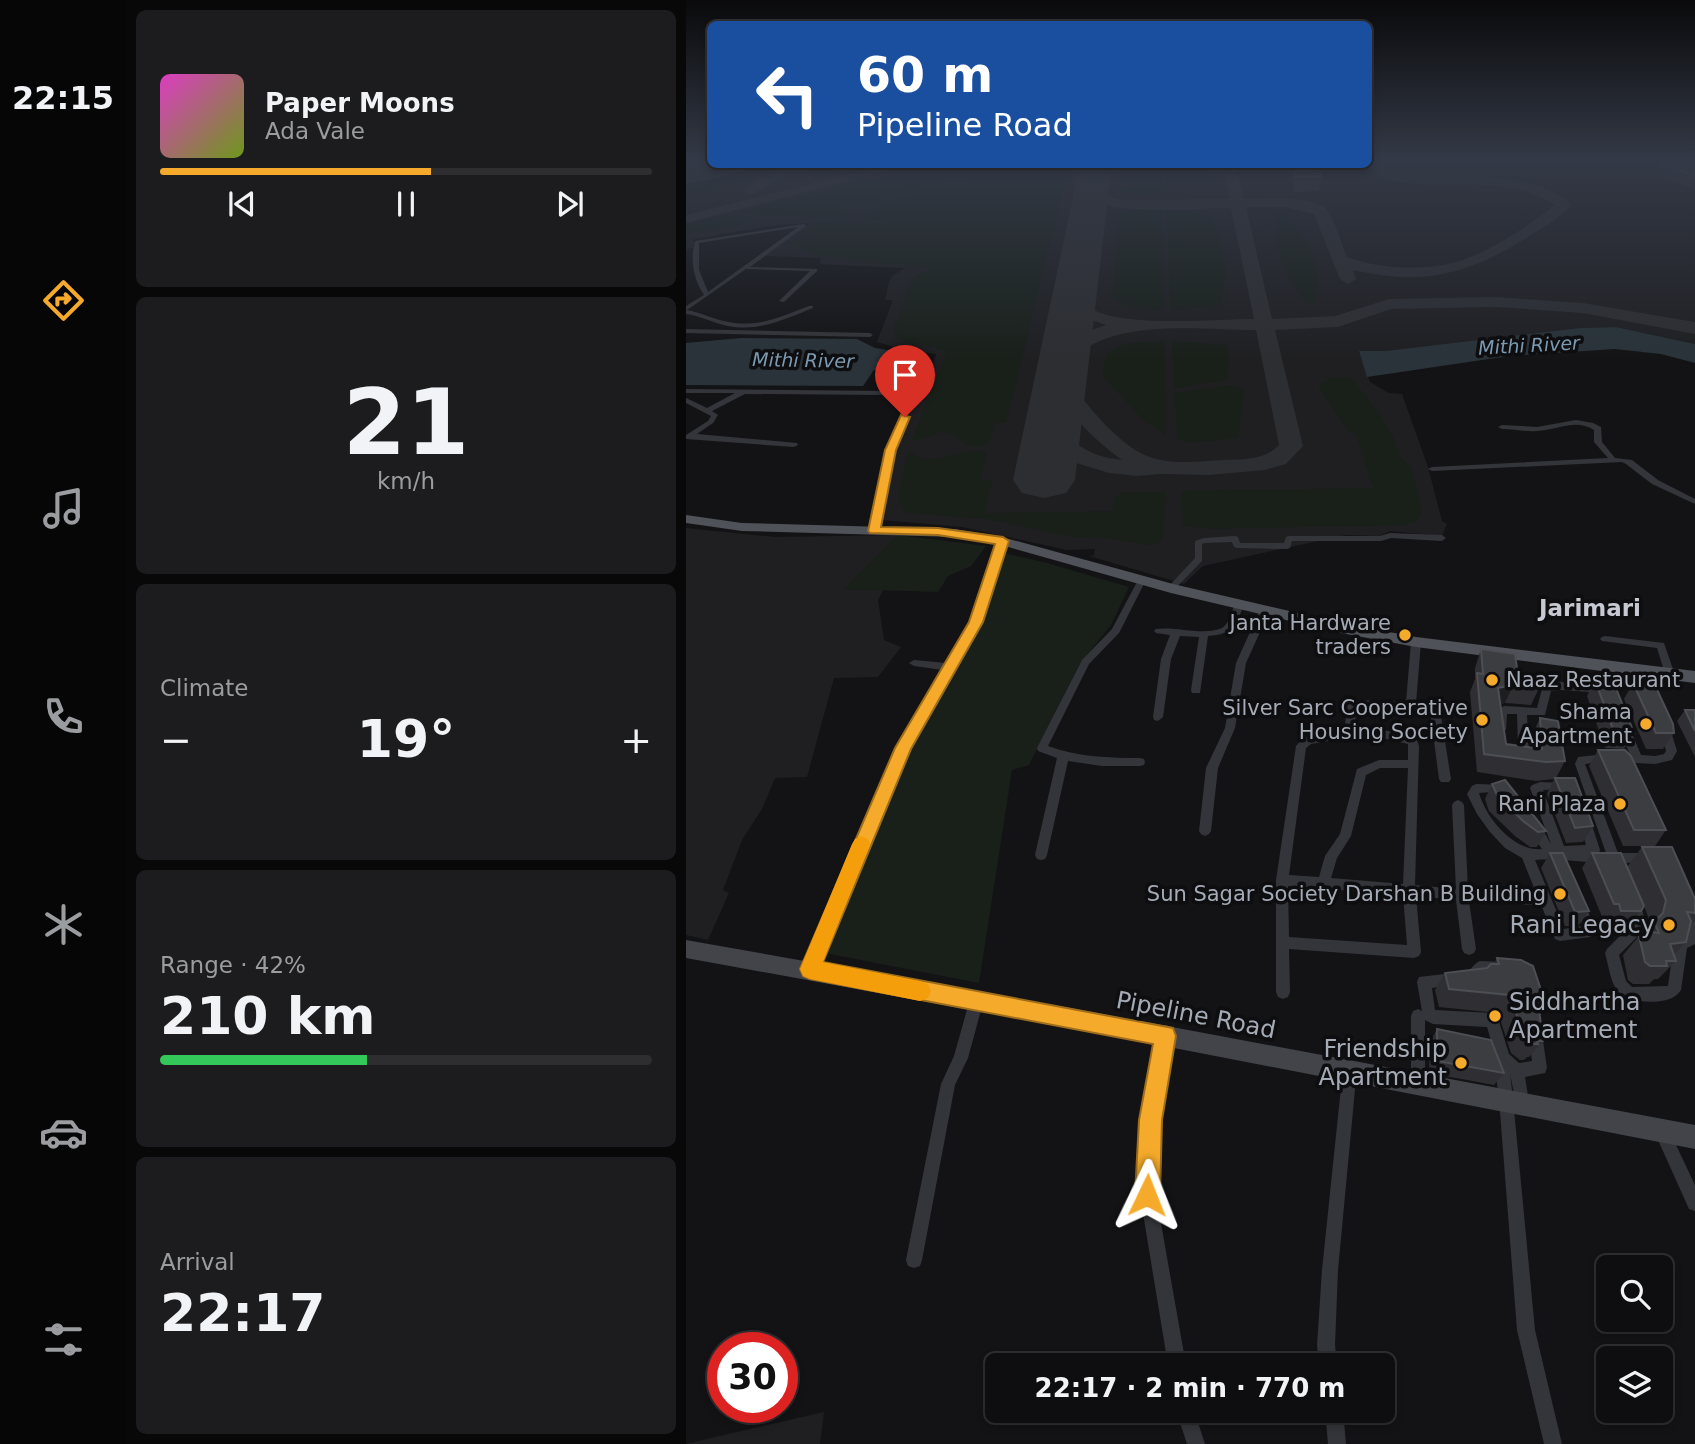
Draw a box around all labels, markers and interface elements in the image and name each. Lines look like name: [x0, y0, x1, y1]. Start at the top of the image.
text: 60 m: [857, 47, 993, 104]
icon: left: [742, 49, 833, 140]
text: 22:15: [12, 79, 114, 117]
text: Paper Moons: [265, 88, 455, 118]
text: Pipeline Road: [857, 106, 1073, 144]
text: Ada Vale: [265, 118, 365, 144]
icon: previous: [223, 185, 261, 223]
icon: pause: [387, 185, 425, 223]
icon: next: [551, 185, 589, 223]
icon: directions: [39, 276, 88, 325]
water label: Mithi River: [1478, 331, 1582, 359]
pin: [875, 345, 935, 417]
water label: Mithi River: [752, 348, 855, 372]
icon: arrive: [886, 356, 924, 394]
text: 21: [343, 370, 469, 475]
text: km/h: [377, 468, 435, 494]
icon: music: [39, 484, 88, 533]
district label: Jarimari: [1537, 595, 1641, 621]
place label: Janta Hardware traders: [1227, 611, 1391, 659]
marker: Janta Hardware traders: [1397, 627, 1413, 643]
place label: Naaz Restaurant: [1506, 668, 1680, 692]
marker: Naaz Restaurant: [1484, 672, 1500, 688]
text: Climate: [160, 675, 249, 701]
icon: phone: [39, 692, 88, 741]
place label: Silver Sarc Cooperative Housing Society: [1222, 696, 1468, 744]
place label: Shama Apartment: [1520, 700, 1632, 748]
text: 19°: [357, 709, 455, 769]
marker: Silver Sarc Cooperative Housing Society: [1474, 712, 1490, 728]
marker: Shama Apartment: [1638, 716, 1654, 732]
text: −: [160, 718, 192, 762]
text: +: [620, 718, 652, 762]
place label: Rani Plaza: [1498, 792, 1606, 816]
marker: Rani Plaza: [1612, 796, 1628, 812]
place label: Sun Sagar Society Darshan B Building: [1147, 882, 1546, 906]
marker: Sun Sagar Society Darshan B Building: [1552, 886, 1568, 902]
icon: climate: [39, 900, 88, 949]
place label: Rani Legacy: [1510, 911, 1655, 939]
marker: Rani Legacy: [1661, 917, 1677, 933]
text: Range · 42%: [160, 952, 306, 978]
text: 210 km: [160, 986, 375, 1046]
street label: Pipeline Road: [1114, 986, 1278, 1044]
place label: Siddhartha Apartment: [1509, 988, 1640, 1044]
marker: Siddhartha Apartment: [1487, 1008, 1503, 1024]
place label: Friendship Apartment: [1319, 1035, 1447, 1091]
marker: Friendship Apartment: [1453, 1055, 1469, 1071]
icon: car: [39, 1108, 88, 1157]
position arrow: [1110, 1158, 1184, 1232]
text: Arrival: [160, 1249, 235, 1275]
map controls: [1596, 1255, 1673, 1423]
button: search: [1596, 1255, 1673, 1332]
text: 22:17: [160, 1283, 326, 1343]
icon: filters: [39, 1315, 88, 1364]
speed limit sign: 30: [707, 1332, 798, 1423]
button: layers: [1596, 1346, 1673, 1423]
text: 22:17 · 2 min · 770 m: [1035, 1373, 1345, 1403]

